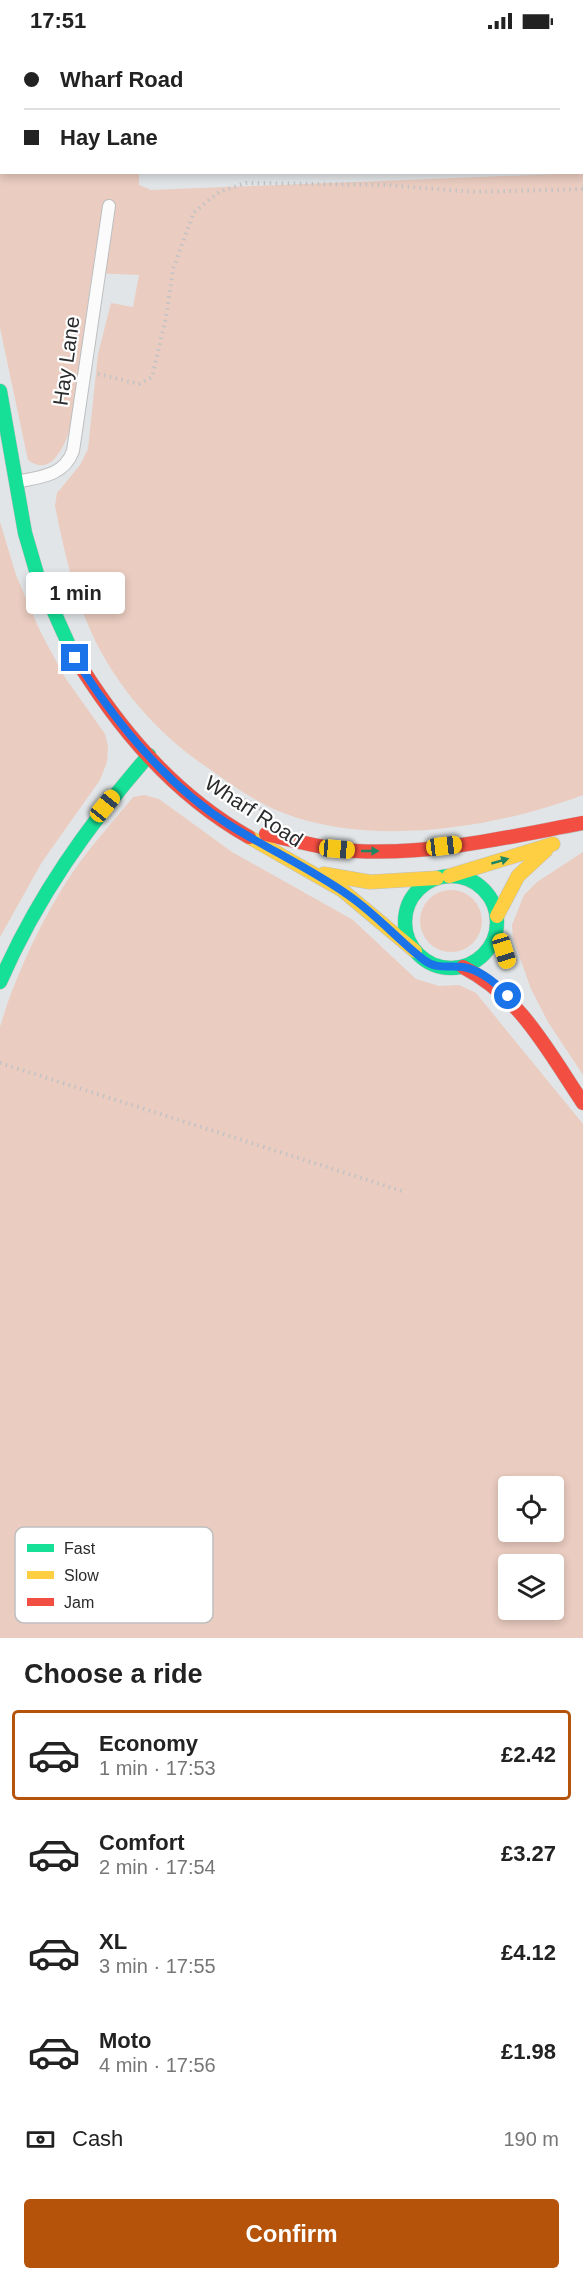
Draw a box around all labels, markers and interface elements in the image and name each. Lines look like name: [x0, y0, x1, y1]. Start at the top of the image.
text: 17:51: [30, 8, 86, 33]
text: Wharf Road: [60, 67, 183, 92]
text: Hay Lane: [60, 125, 158, 150]
street label: Hay Lane: [48, 315, 84, 407]
callout: 1 min: [26, 571, 124, 613]
text: 1 min: [49, 582, 102, 604]
route end: [61, 644, 88, 671]
street label: Wharf Road: [201, 771, 307, 851]
car: [87, 786, 123, 826]
car: [425, 835, 463, 857]
car: [318, 838, 356, 860]
one-way arrow: [360, 846, 379, 856]
one-way arrow: [491, 856, 509, 865]
car: [490, 931, 518, 971]
route start: [494, 982, 521, 1009]
map controls: [498, 1476, 564, 1620]
button: locate: [498, 1476, 564, 1542]
legend: [15, 1527, 213, 1623]
text: Fast: [64, 1540, 96, 1557]
button: layers: [498, 1554, 564, 1620]
text: Slow: [64, 1567, 99, 1584]
text: Jam: [64, 1594, 94, 1611]
text: Choose a ride: [24, 1659, 203, 1689]
icon: car: [27, 1728, 81, 1782]
text: Economy: [99, 1731, 198, 1756]
text: £2.42: [501, 1742, 556, 1767]
text: 1 min · 17:53: [99, 1757, 216, 1779]
icon: car: [27, 1827, 81, 1881]
text: Comfort: [99, 1830, 185, 1855]
text: £3.27: [501, 1841, 556, 1866]
text: 2 min · 17:54: [99, 1856, 216, 1878]
icon: car: [27, 1926, 81, 1980]
text: XL: [99, 1929, 127, 1954]
text: £4.12: [501, 1940, 556, 1965]
text: 3 min · 17:55: [99, 1955, 216, 1977]
icon: car: [27, 2025, 81, 2079]
text: Moto: [99, 2028, 152, 2053]
text: £1.98: [501, 2039, 556, 2064]
text: 4 min · 17:56: [99, 2054, 216, 2076]
icon: cash: [24, 2123, 57, 2156]
text: Cash: [72, 2126, 123, 2151]
text: 190 m: [503, 2128, 559, 2150]
button: Confirm: [24, 2199, 559, 2268]

